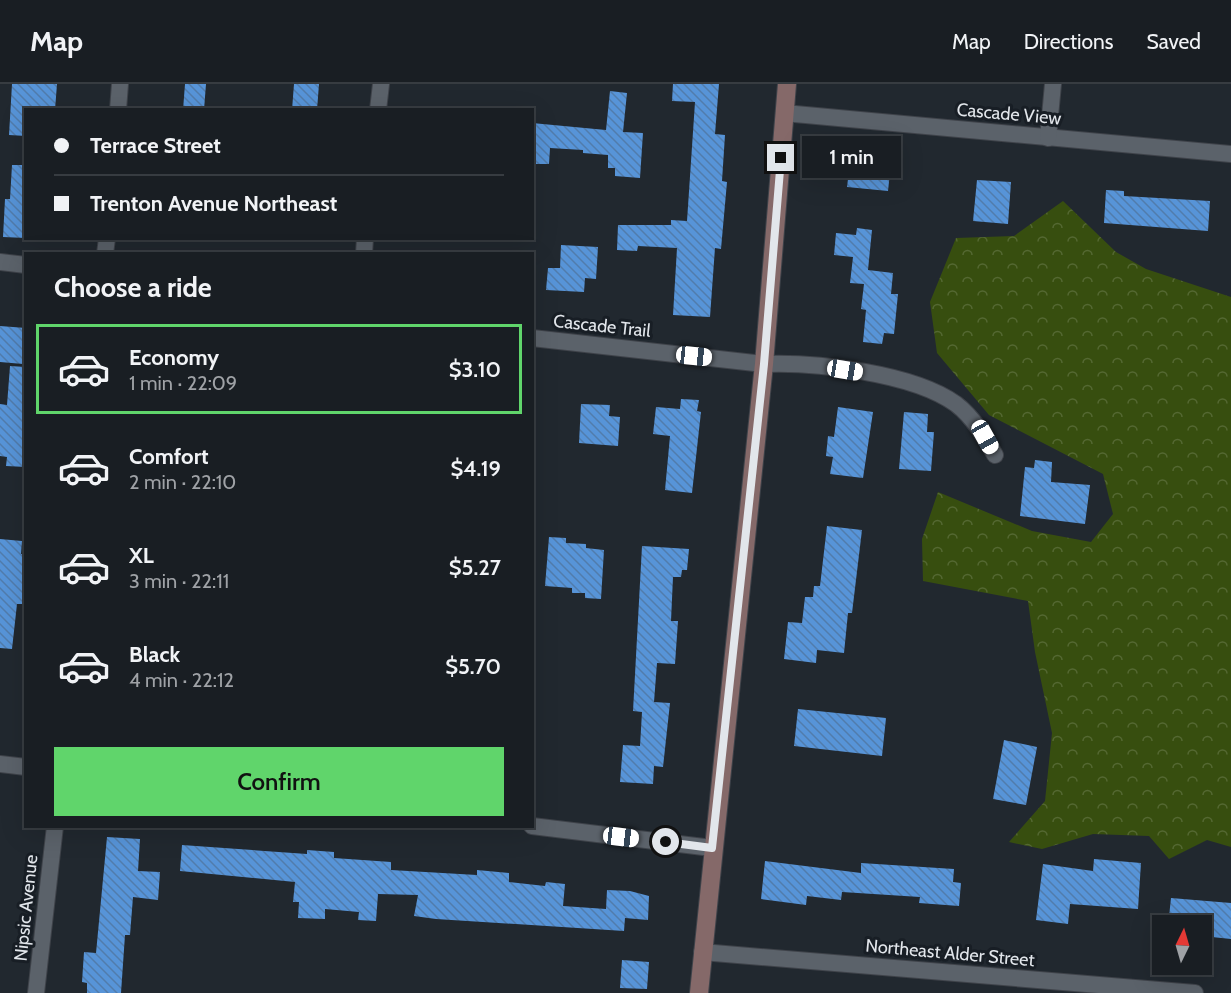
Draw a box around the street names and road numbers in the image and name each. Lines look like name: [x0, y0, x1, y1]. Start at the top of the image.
street label: Cascade View: [956, 98, 1062, 130]
street label: Cascade Trail: [552, 310, 652, 342]
street label: Nipsic Avenue: [9, 854, 43, 962]
street label: Northeast Alder Street: [865, 935, 1035, 971]

